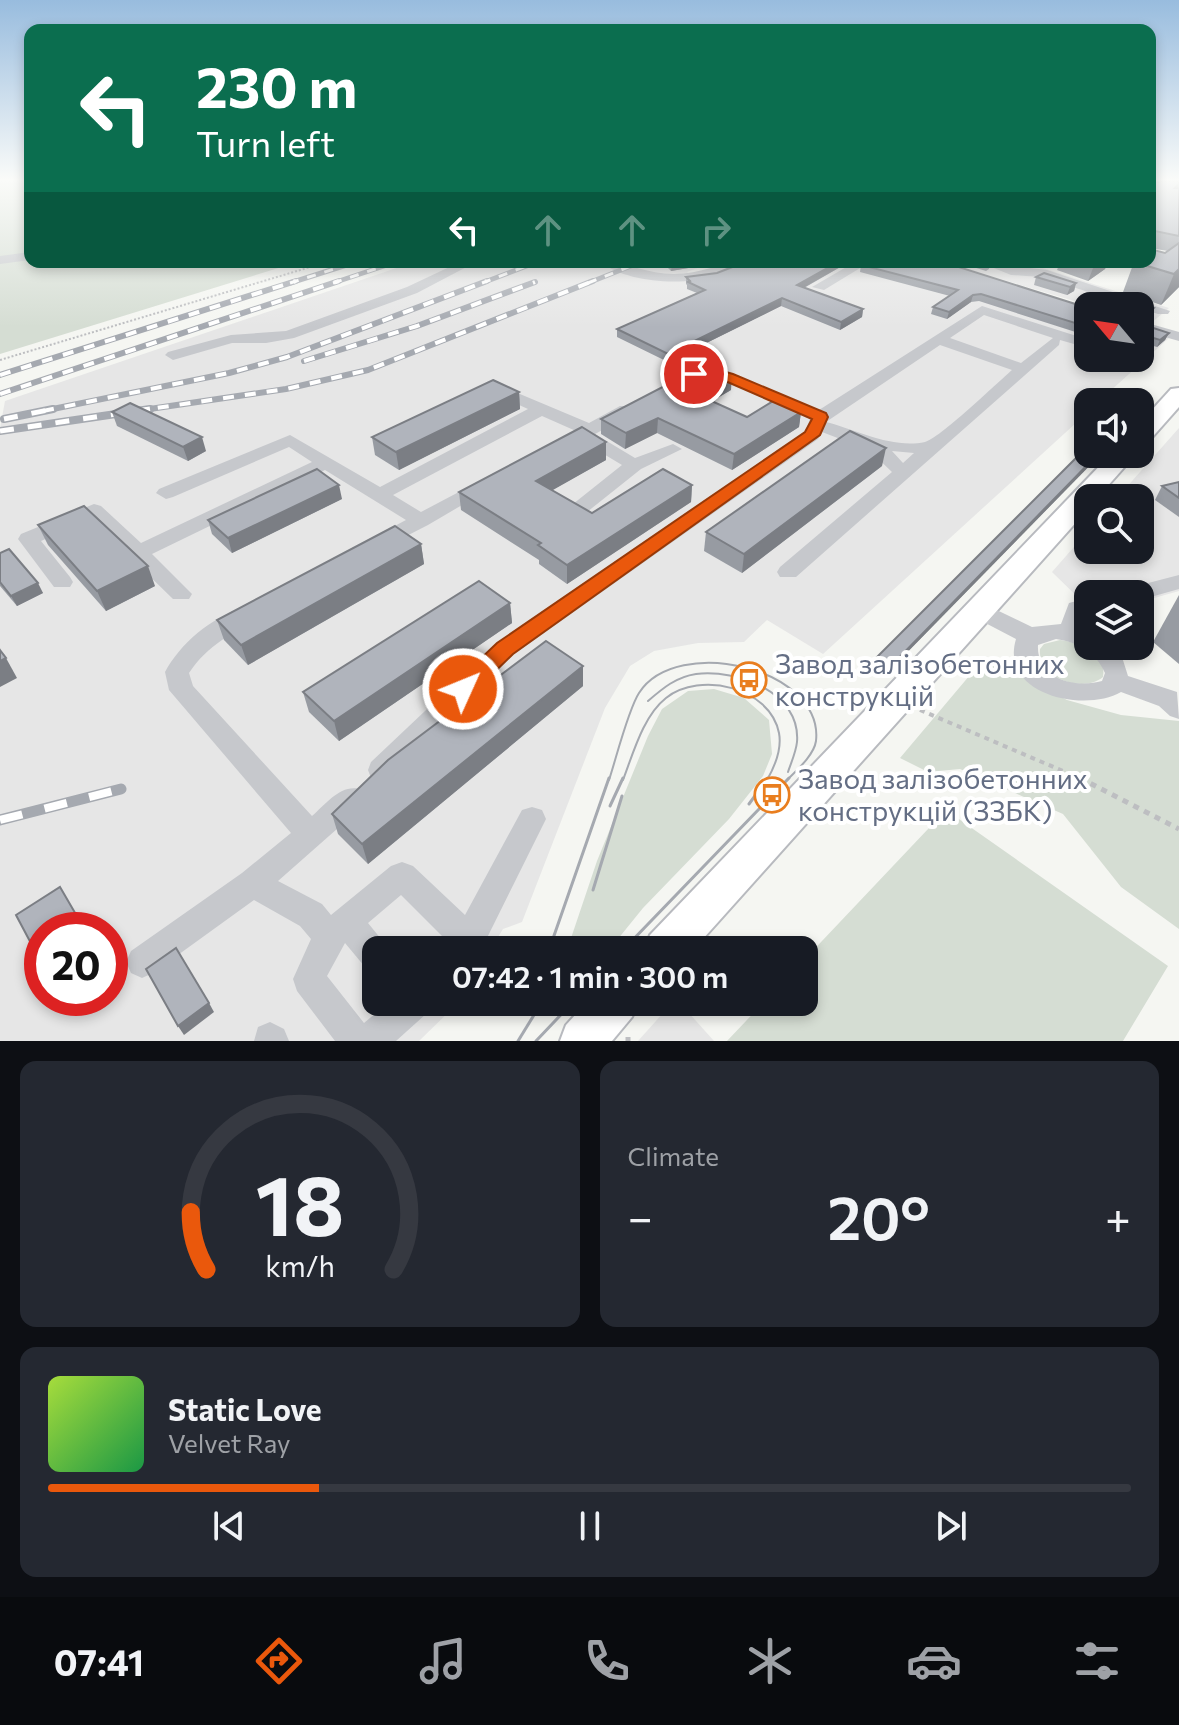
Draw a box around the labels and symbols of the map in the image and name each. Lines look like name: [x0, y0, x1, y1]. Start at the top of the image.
north arrow: [1074, 292, 1154, 372]
pin: [660, 340, 728, 408]
place label: Завод залізобетонних конструкцій: [775, 646, 1065, 712]
position arrow: [421, 647, 505, 731]
bus stop icon: Завод залізобетонних конструкцій: [730, 661, 768, 699]
place label: Завод залізобетонних конструкцій (ЗЗБК): [798, 761, 1088, 827]
bus stop icon: Завод залізобетонних конструкцій (ЗЗБК): [753, 776, 791, 814]
speed limit sign: 20: [24, 912, 128, 1016]

